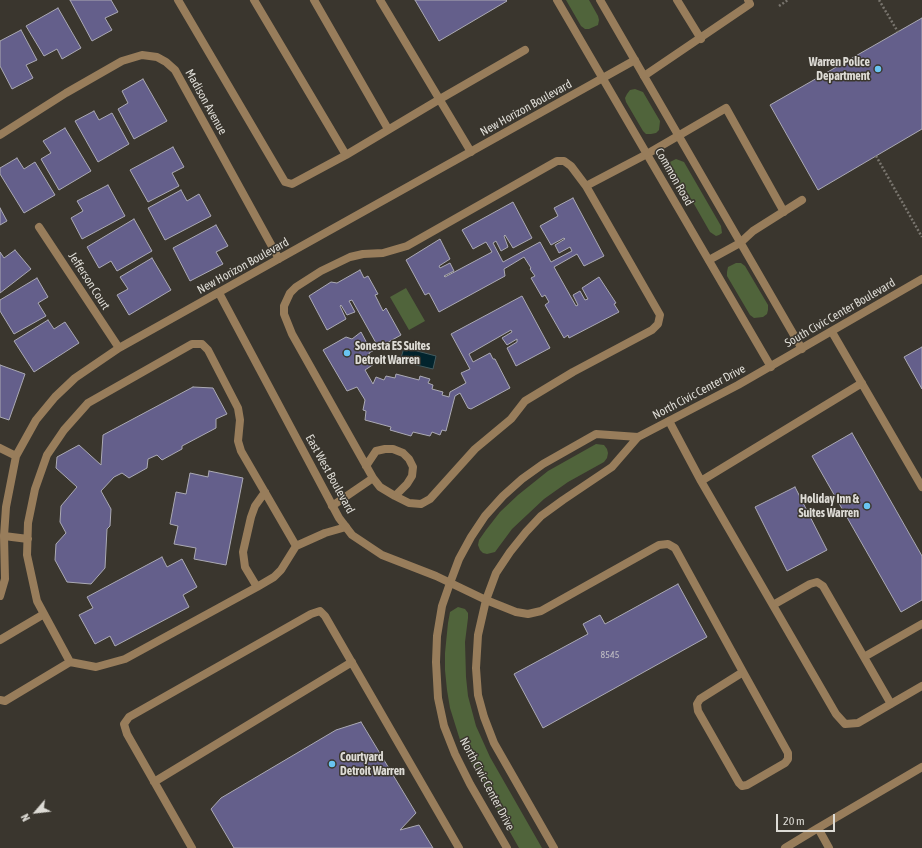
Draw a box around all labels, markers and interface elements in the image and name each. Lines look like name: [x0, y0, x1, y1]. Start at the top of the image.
place label: Warren Police Department: [809, 55, 870, 83]
marker: Warren Police Department: [873, 64, 883, 74]
street label: Madison Avenue: [182, 67, 230, 137]
street label: New Horizon Boulevard: [478, 77, 574, 139]
street label: Common Road: [652, 146, 696, 208]
street label: New Horizon Boulevard: [195, 235, 291, 297]
street label: Jefferson Court: [65, 249, 113, 313]
street label: South Civic Center Boulevard: [782, 275, 898, 351]
place label: Sonesta ES Suites Detroit Warren: [355, 339, 430, 367]
marker: Sonesta ES Suites Detroit Warren: [342, 348, 352, 358]
street label: North Civic Center Drive: [650, 361, 748, 423]
street label: East West Boulevard: [302, 432, 358, 516]
place label: Holiday Inn & Suites Warren: [798, 492, 859, 520]
marker: Holiday Inn & Suites Warren: [862, 501, 872, 511]
house number: 8545: [601, 649, 619, 661]
street label: North Civic Center Drive: [456, 735, 518, 833]
place label: Courtyard Detroit Warren: [340, 750, 405, 778]
marker: Courtyard Detroit Warren: [327, 759, 337, 769]
north arrow: [16, 792, 56, 832]
scale bar: [778, 806, 837, 832]
text: N: [19, 812, 32, 823]
text: 20 m: [783, 814, 805, 828]

